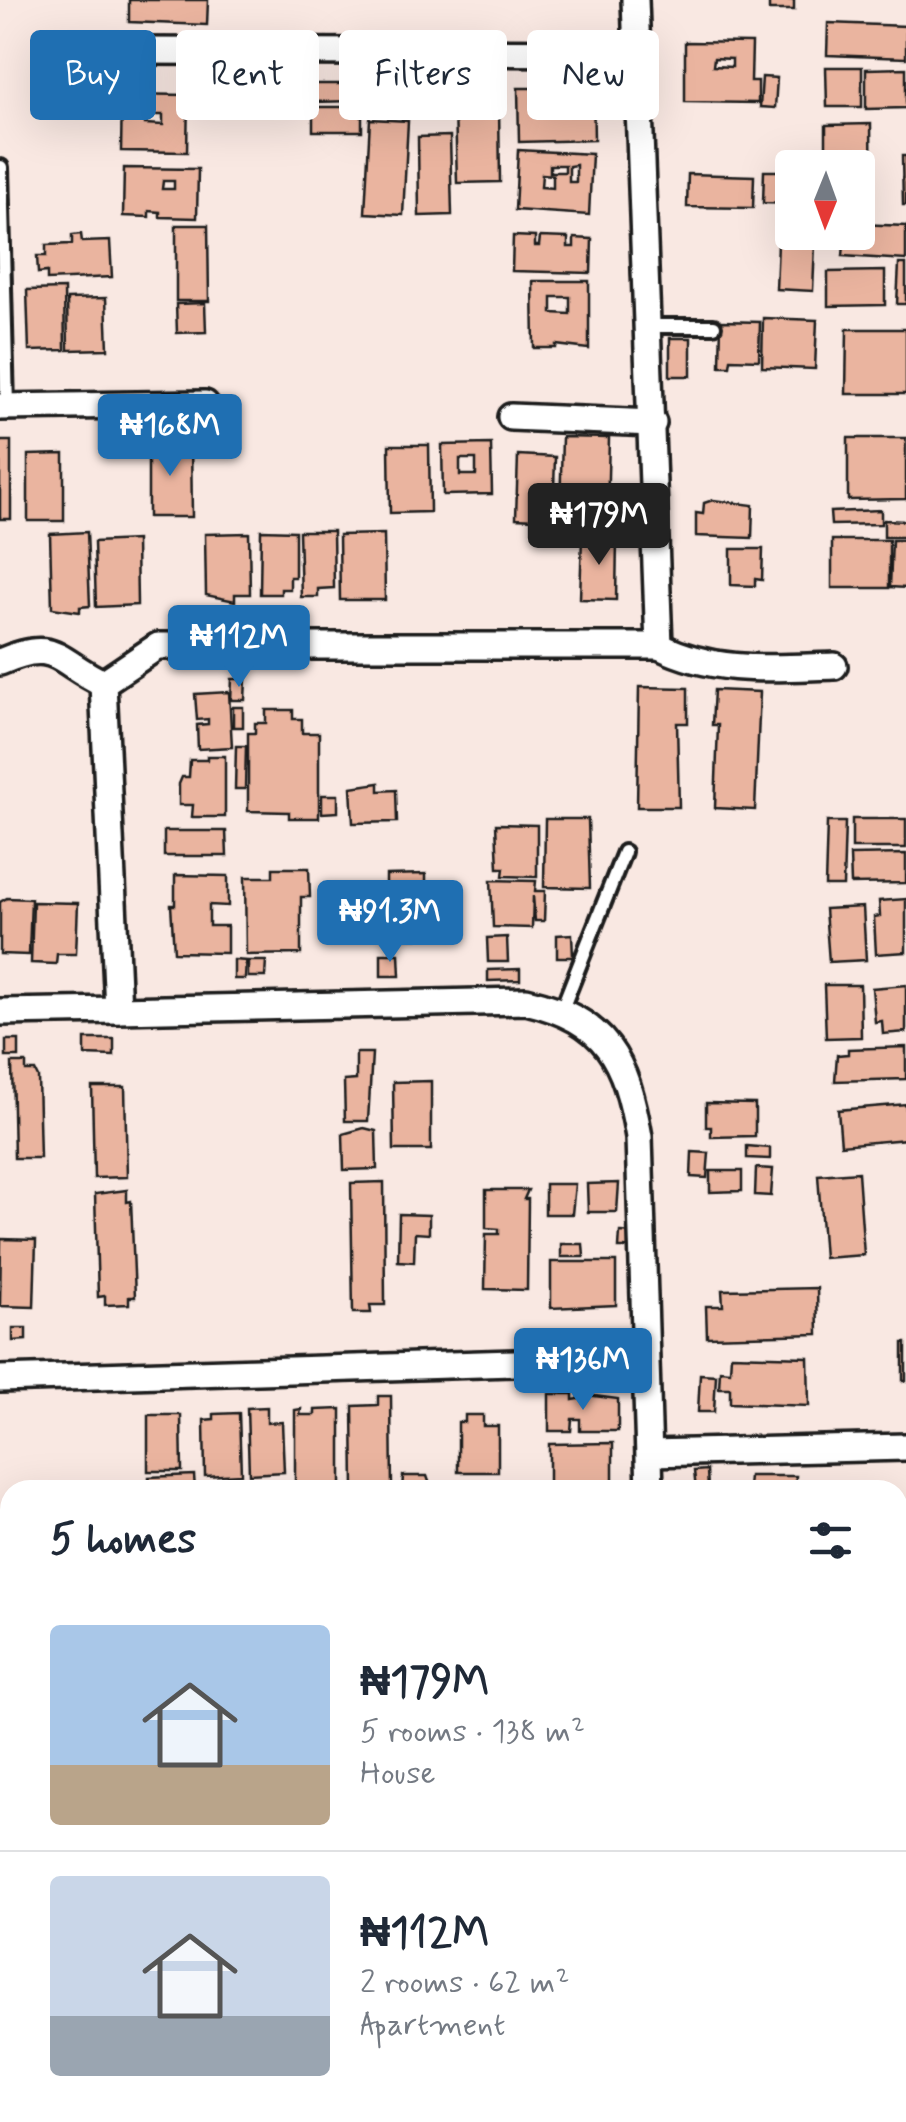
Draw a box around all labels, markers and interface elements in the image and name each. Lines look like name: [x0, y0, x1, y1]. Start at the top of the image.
chip: Buy: [30, 30, 156, 120]
chip: Rent: [176, 30, 319, 120]
chip: Filters: [339, 30, 507, 120]
chip: New: [527, 30, 659, 120]
north arrow: [775, 150, 875, 250]
map controls: [775, 150, 875, 250]
pin: ₦168M: [100, 394, 240, 479]
text: ₦168M: [120, 405, 220, 447]
pin: ₦179M: [529, 483, 669, 568]
text: ₦179M: [550, 494, 648, 536]
pin: ₦112M: [169, 605, 309, 690]
text: ₦112M: [190, 616, 288, 658]
pin: ₦91.3M: [309, 880, 471, 965]
text: ₦91.3M: [339, 891, 441, 933]
pin: ₦136M: [513, 1328, 653, 1413]
text: ₦136M: [536, 1339, 630, 1381]
text: 5 homes: [50, 1513, 196, 1568]
icon: filters: [803, 1513, 858, 1568]
text: ₦179M: [360, 1656, 489, 1711]
icon: home: [130, 1665, 250, 1785]
text: 5 rooms · 138 m²: [360, 1711, 585, 1753]
text: House: [360, 1753, 436, 1795]
text: ₦112M: [360, 1907, 489, 1962]
icon: home: [130, 1916, 250, 2036]
text: 2 rooms · 62 m²: [360, 1962, 569, 2004]
text: Apartment: [360, 2004, 505, 2046]

